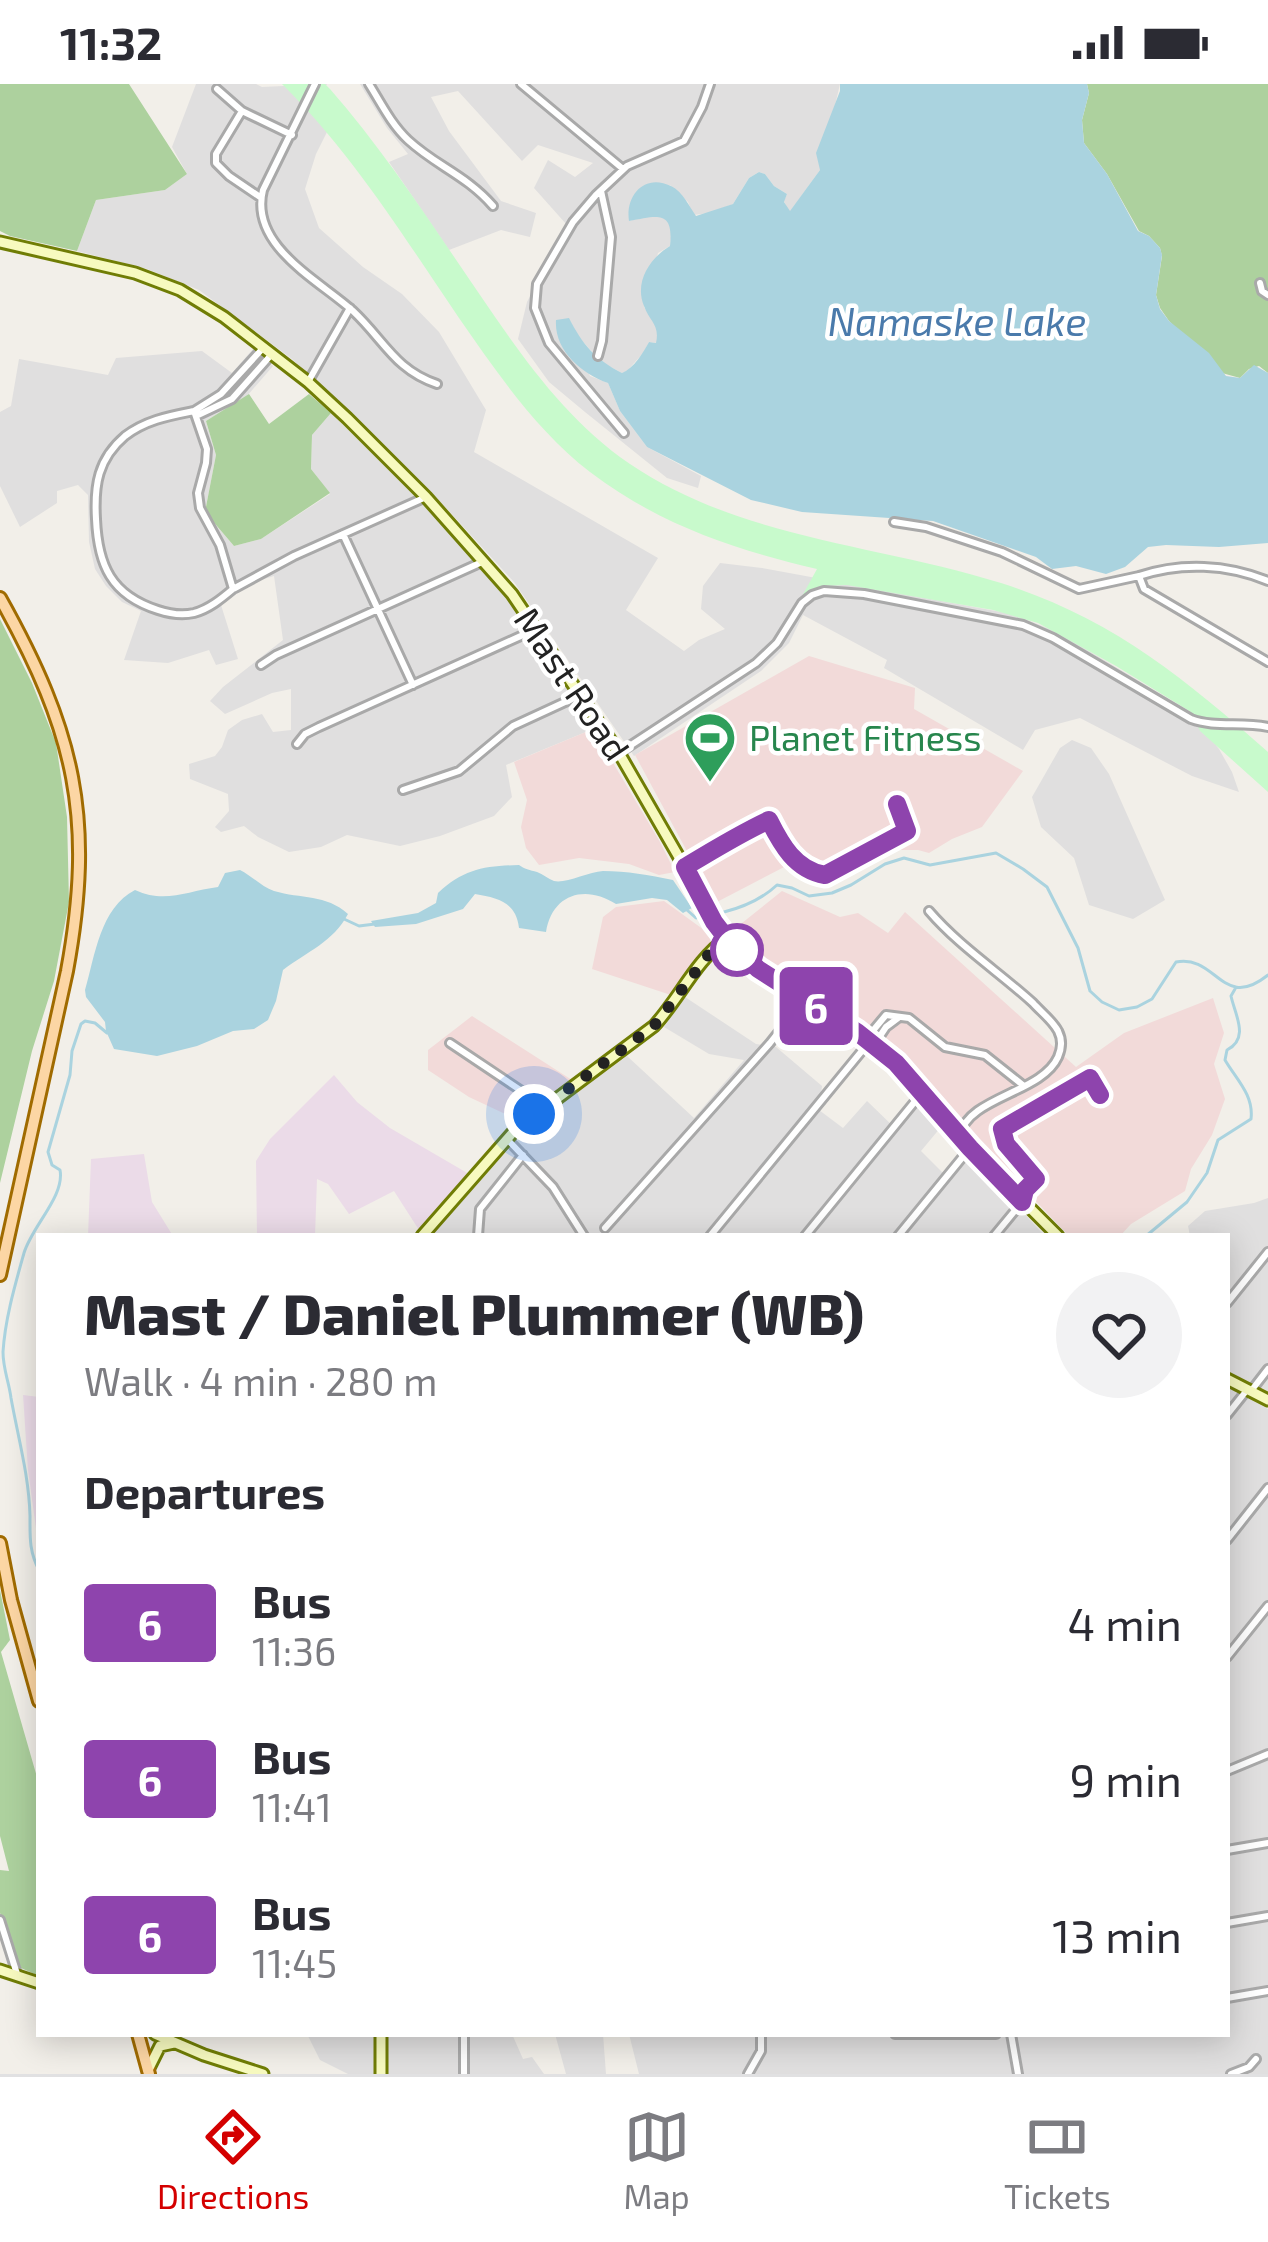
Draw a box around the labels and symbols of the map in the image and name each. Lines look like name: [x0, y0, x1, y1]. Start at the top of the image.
water label: Namaske Lake: [828, 297, 1086, 344]
street label: Mast Road: [507, 599, 640, 767]
sports icon: Planet Fitness: [682, 710, 738, 784]
place label: Planet Fitness: [749, 715, 982, 758]
unlabelled marker: [712, 925, 762, 975]
line badge: 6: [777, 967, 855, 1045]
your location: [504, 1084, 564, 1144]

